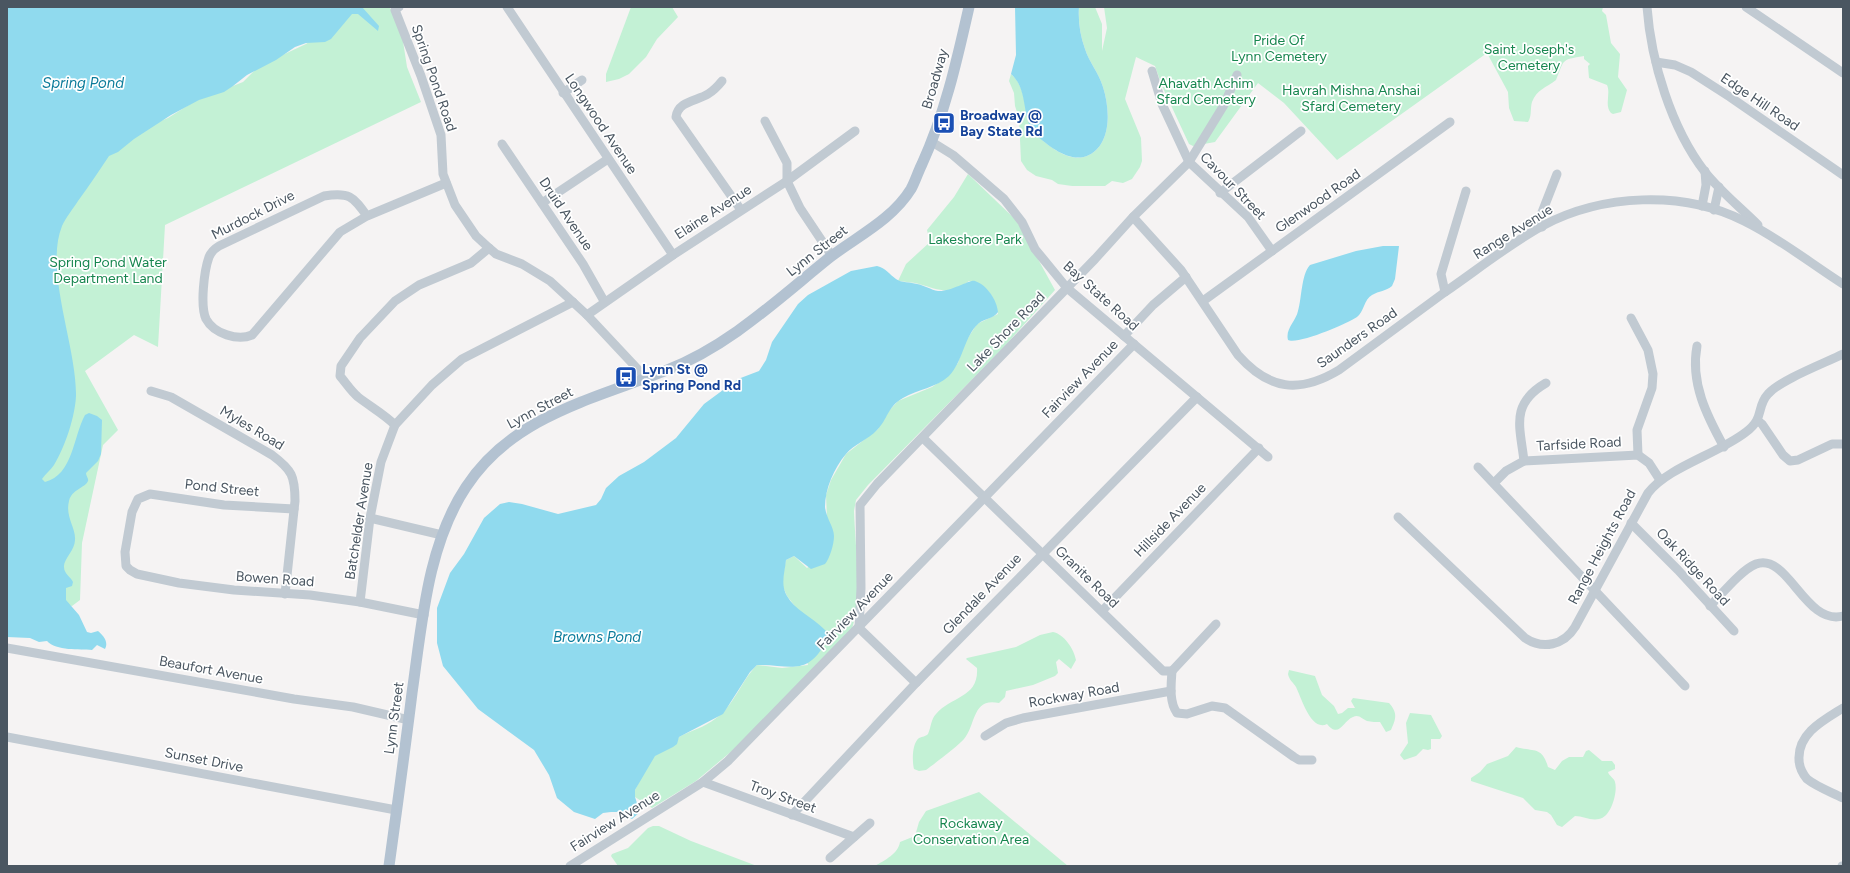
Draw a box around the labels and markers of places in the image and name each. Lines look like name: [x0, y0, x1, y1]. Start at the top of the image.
place label: Broadway @ Bay State Rd: [960, 107, 1043, 140]
bus stop icon: Broadway @ Bay State Rd: [931, 110, 957, 136]
place label: Lynn St @ Spring Pond Rd: [642, 361, 741, 394]
bus stop icon: Lynn St @ Spring Pond Rd: [613, 364, 639, 390]

